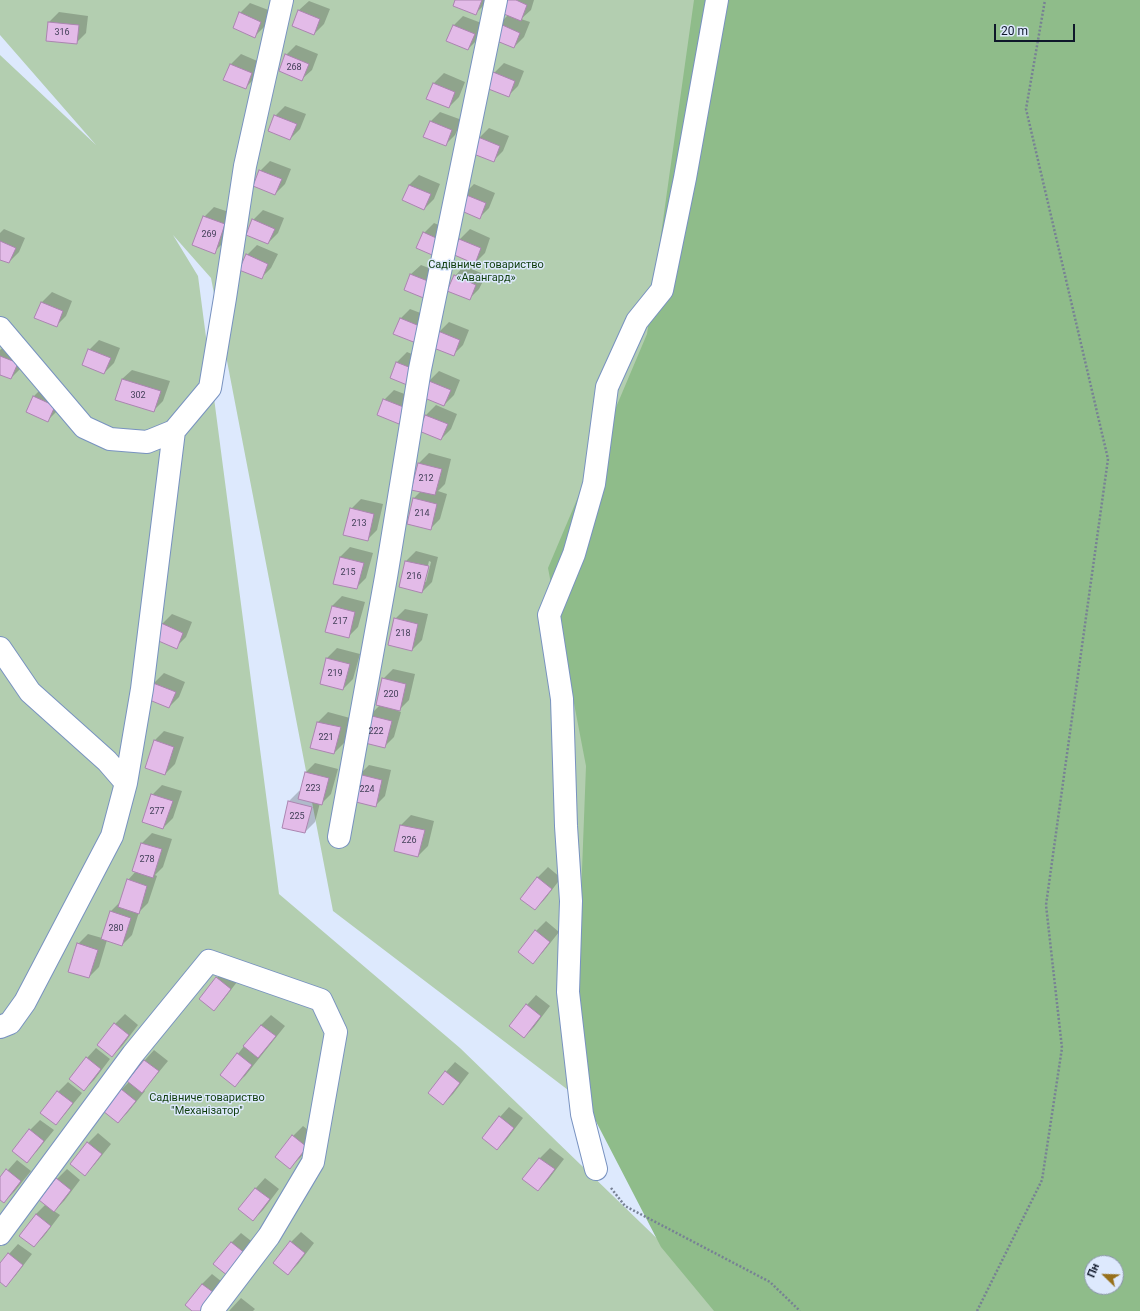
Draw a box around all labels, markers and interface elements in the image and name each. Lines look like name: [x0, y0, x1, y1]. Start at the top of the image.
scale bar: [996, 16, 1077, 42]
text: 20 m: [1001, 24, 1028, 38]
house number: 316: [54, 28, 70, 38]
house number: 268: [286, 63, 302, 73]
house number: 269: [201, 230, 217, 240]
park label: Садівниче товариство «Авангард»: [428, 258, 544, 284]
house number: 302: [130, 391, 146, 401]
house number: 212: [418, 474, 434, 484]
house number: 214: [414, 509, 430, 519]
house number: 213: [351, 519, 367, 529]
house number: 215: [340, 568, 356, 578]
house number: 216: [406, 572, 422, 582]
house number: 217: [332, 617, 348, 627]
house number: 218: [395, 629, 411, 639]
house number: 219: [327, 669, 343, 679]
house number: 220: [383, 690, 399, 700]
house number: 222: [368, 727, 384, 737]
house number: 221: [318, 733, 334, 743]
house number: 223: [305, 784, 321, 794]
house number: 224: [359, 785, 375, 795]
house number: 277: [149, 807, 165, 817]
house number: 225: [289, 812, 305, 822]
house number: 226: [401, 836, 417, 846]
house number: 278: [139, 855, 155, 865]
house number: 280: [108, 924, 124, 934]
park label: Садівниче товариство "Механізатор": [149, 1091, 265, 1117]
north arrow: [1084, 1255, 1124, 1295]
text: Пн: [1085, 1262, 1102, 1280]

